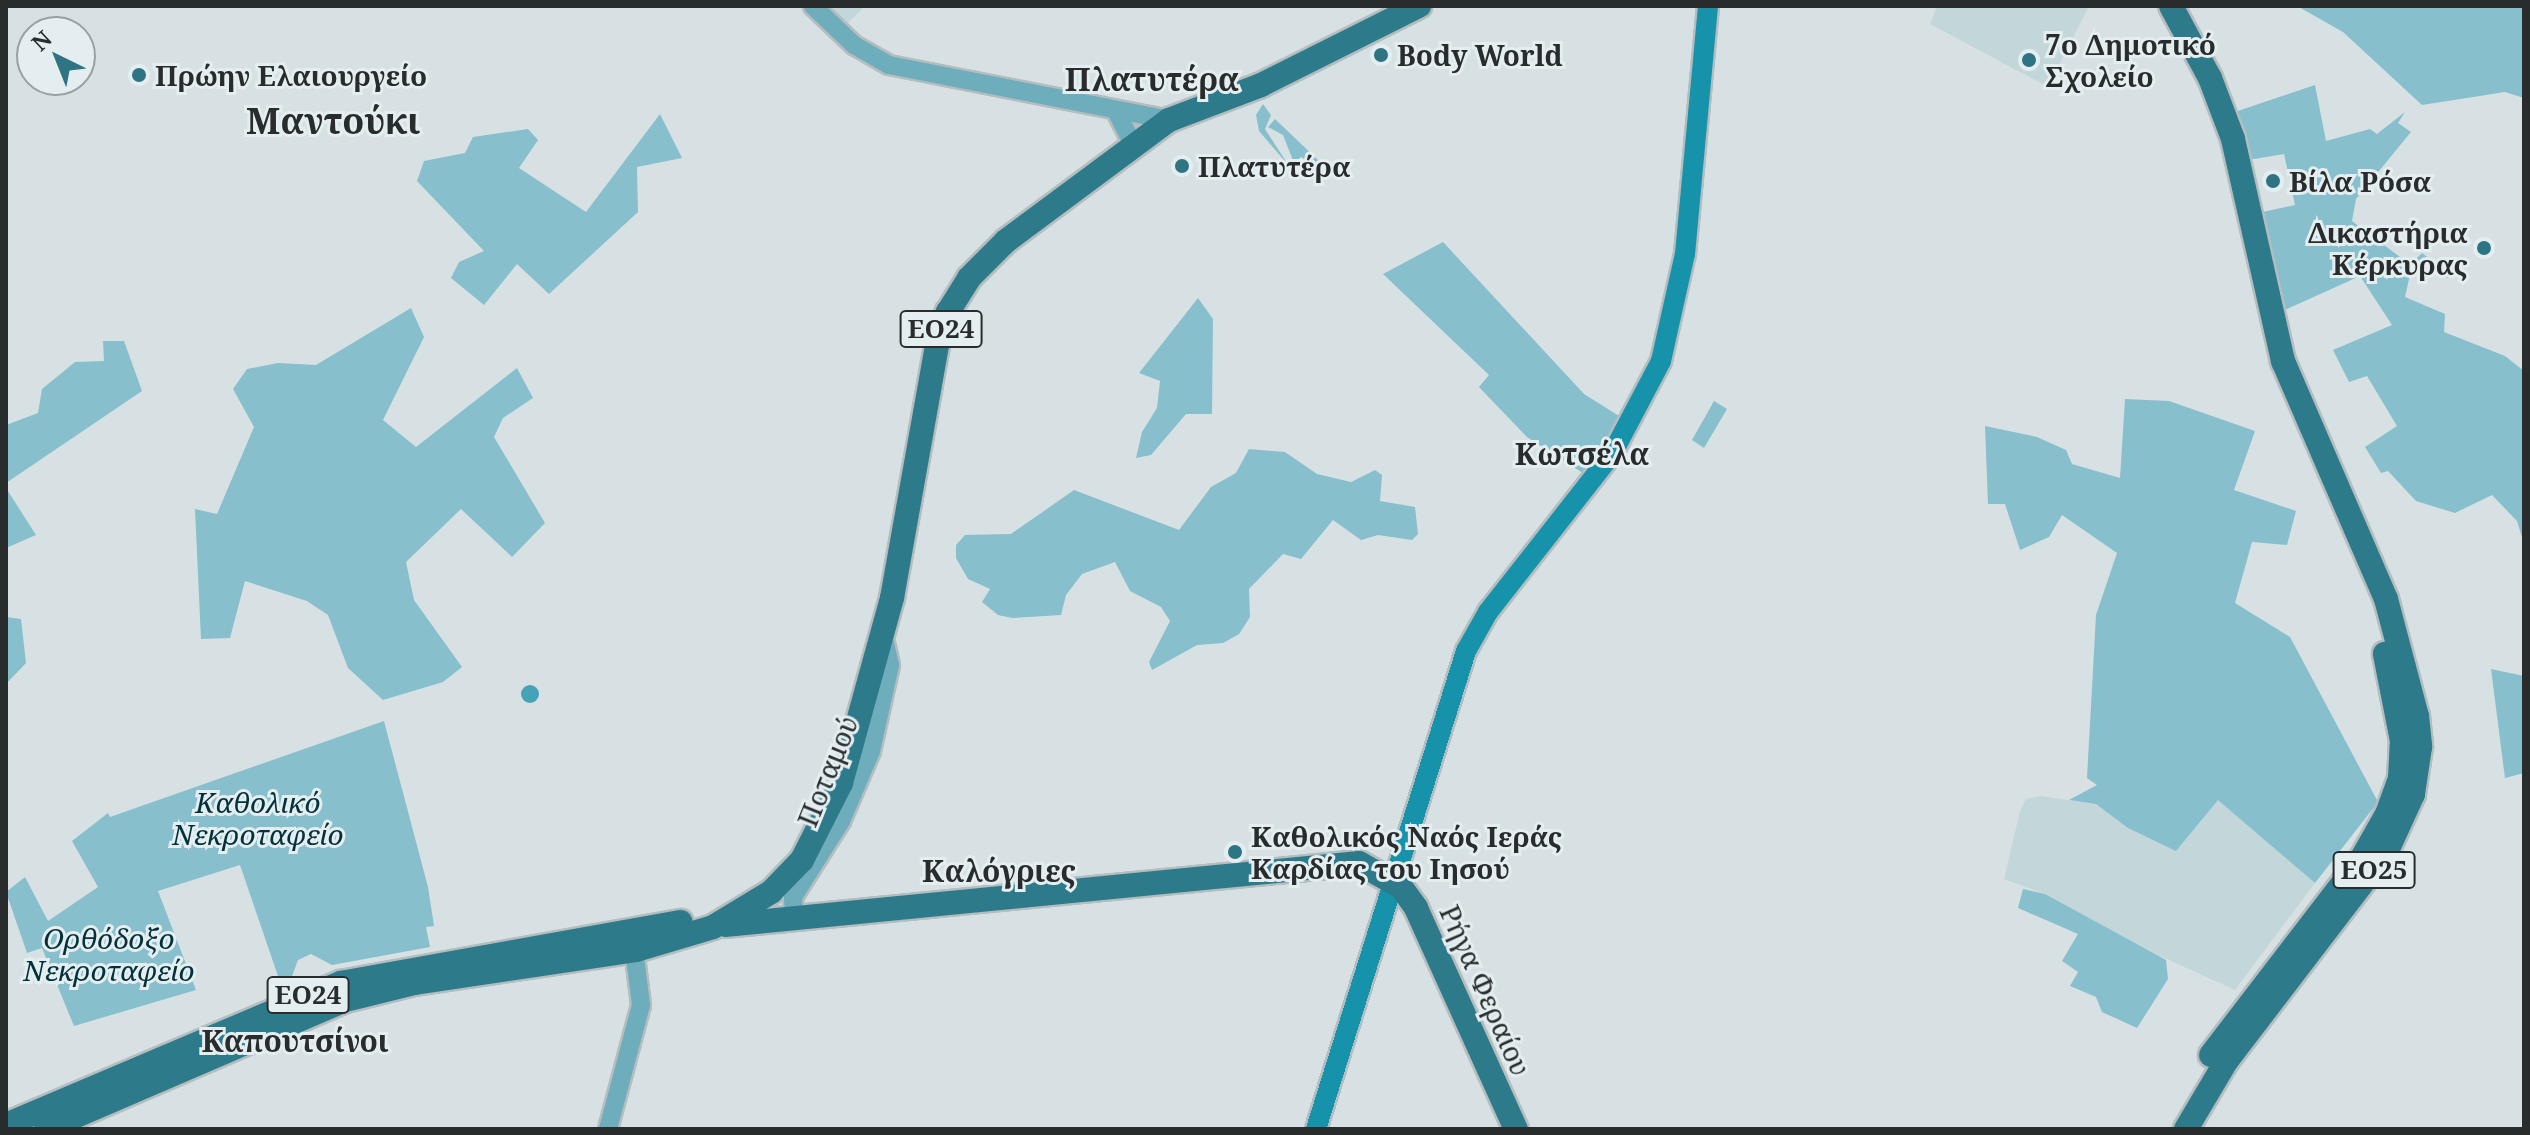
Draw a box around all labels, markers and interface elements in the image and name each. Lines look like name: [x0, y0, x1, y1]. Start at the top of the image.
north arrow: [16, 16, 96, 96]
text: N: [24, 23, 58, 57]
place label: 7ο Δημοτικό Σχολείο: [2045, 27, 2216, 93]
place label: Body World: [1397, 38, 1563, 72]
marker: Body World: [1372, 46, 1390, 64]
marker: 7ο Δημοτικό Σχολείο: [2020, 51, 2038, 69]
place label: Πρώην Ελαιουργείο: [155, 58, 427, 92]
district label: Πλατυτέρα: [1065, 60, 1239, 98]
marker: Πρώην Ελαιουργείο: [130, 66, 148, 84]
district label: Μαντούκι: [246, 99, 420, 143]
place label: Πλατυτέρα: [1198, 149, 1351, 183]
marker: Πλατυτέρα: [1173, 157, 1191, 175]
place label: Βίλα Ρόσα: [2289, 164, 2431, 198]
marker: Βίλα Ρόσα: [2264, 172, 2282, 190]
place label: Δικαστήρια Κέρκυρας: [2308, 215, 2468, 281]
marker: Δικαστήρια Κέρκυρας: [2475, 239, 2493, 257]
road number: ΕΟ24: [899, 307, 983, 351]
district label: Κωτσέλα: [1515, 436, 1649, 472]
street label: Ποταμού: [790, 711, 864, 831]
park label: Καθολικό Νεκροταφείο: [172, 785, 344, 851]
place label: Καθολικός Ναός Ιεράς Καρδίας του Ιησού: [1251, 819, 1562, 885]
marker: Καθολικός Ναός Ιεράς Καρδίας του Ιησού: [1226, 843, 1244, 861]
road number: ΕΟ25: [2332, 848, 2416, 892]
district label: Καλόγριες: [922, 853, 1076, 889]
street label: Ρήγα Φεραίου: [1433, 899, 1539, 1081]
park label: Ορθόδοξο Νεκροταφείο: [23, 921, 195, 987]
road number: ΕΟ24: [266, 973, 350, 1017]
district label: Καπουτσίνοι: [201, 1023, 389, 1059]

